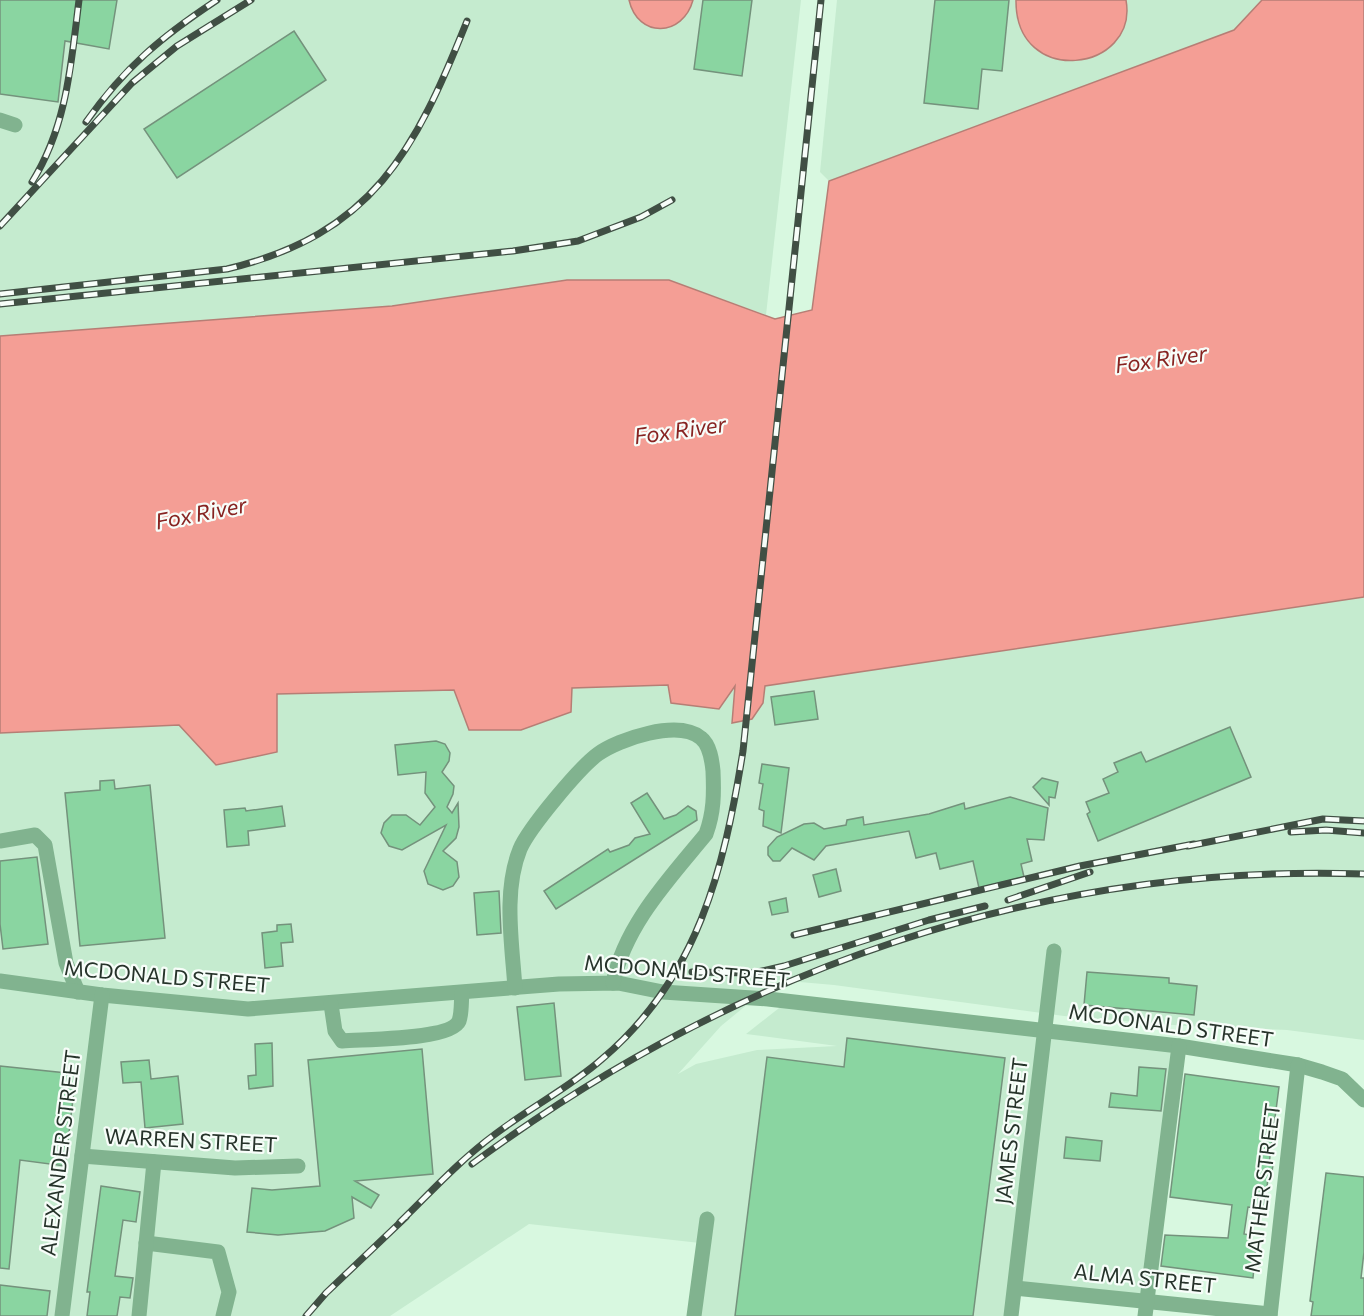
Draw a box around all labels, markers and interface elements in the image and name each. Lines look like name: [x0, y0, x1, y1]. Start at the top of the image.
water label: Fox River: [1113, 339, 1210, 378]
water label: Fox River: [632, 410, 729, 449]
water label: Fox River: [153, 490, 250, 535]
street label: MCDONALD STREET: [583, 949, 791, 992]
street label: MCDONALD STREET: [63, 954, 271, 997]
street label: MCDONALD STREET: [1067, 998, 1275, 1051]
street label: ALEXANDER STREET: [34, 1048, 85, 1257]
street label: JAMES STREET: [989, 1056, 1032, 1206]
street label: MATHER STREET: [1239, 1102, 1284, 1274]
street label: WARREN STREET: [104, 1122, 278, 1157]
street label: ALMA STREET: [1073, 1258, 1218, 1297]

